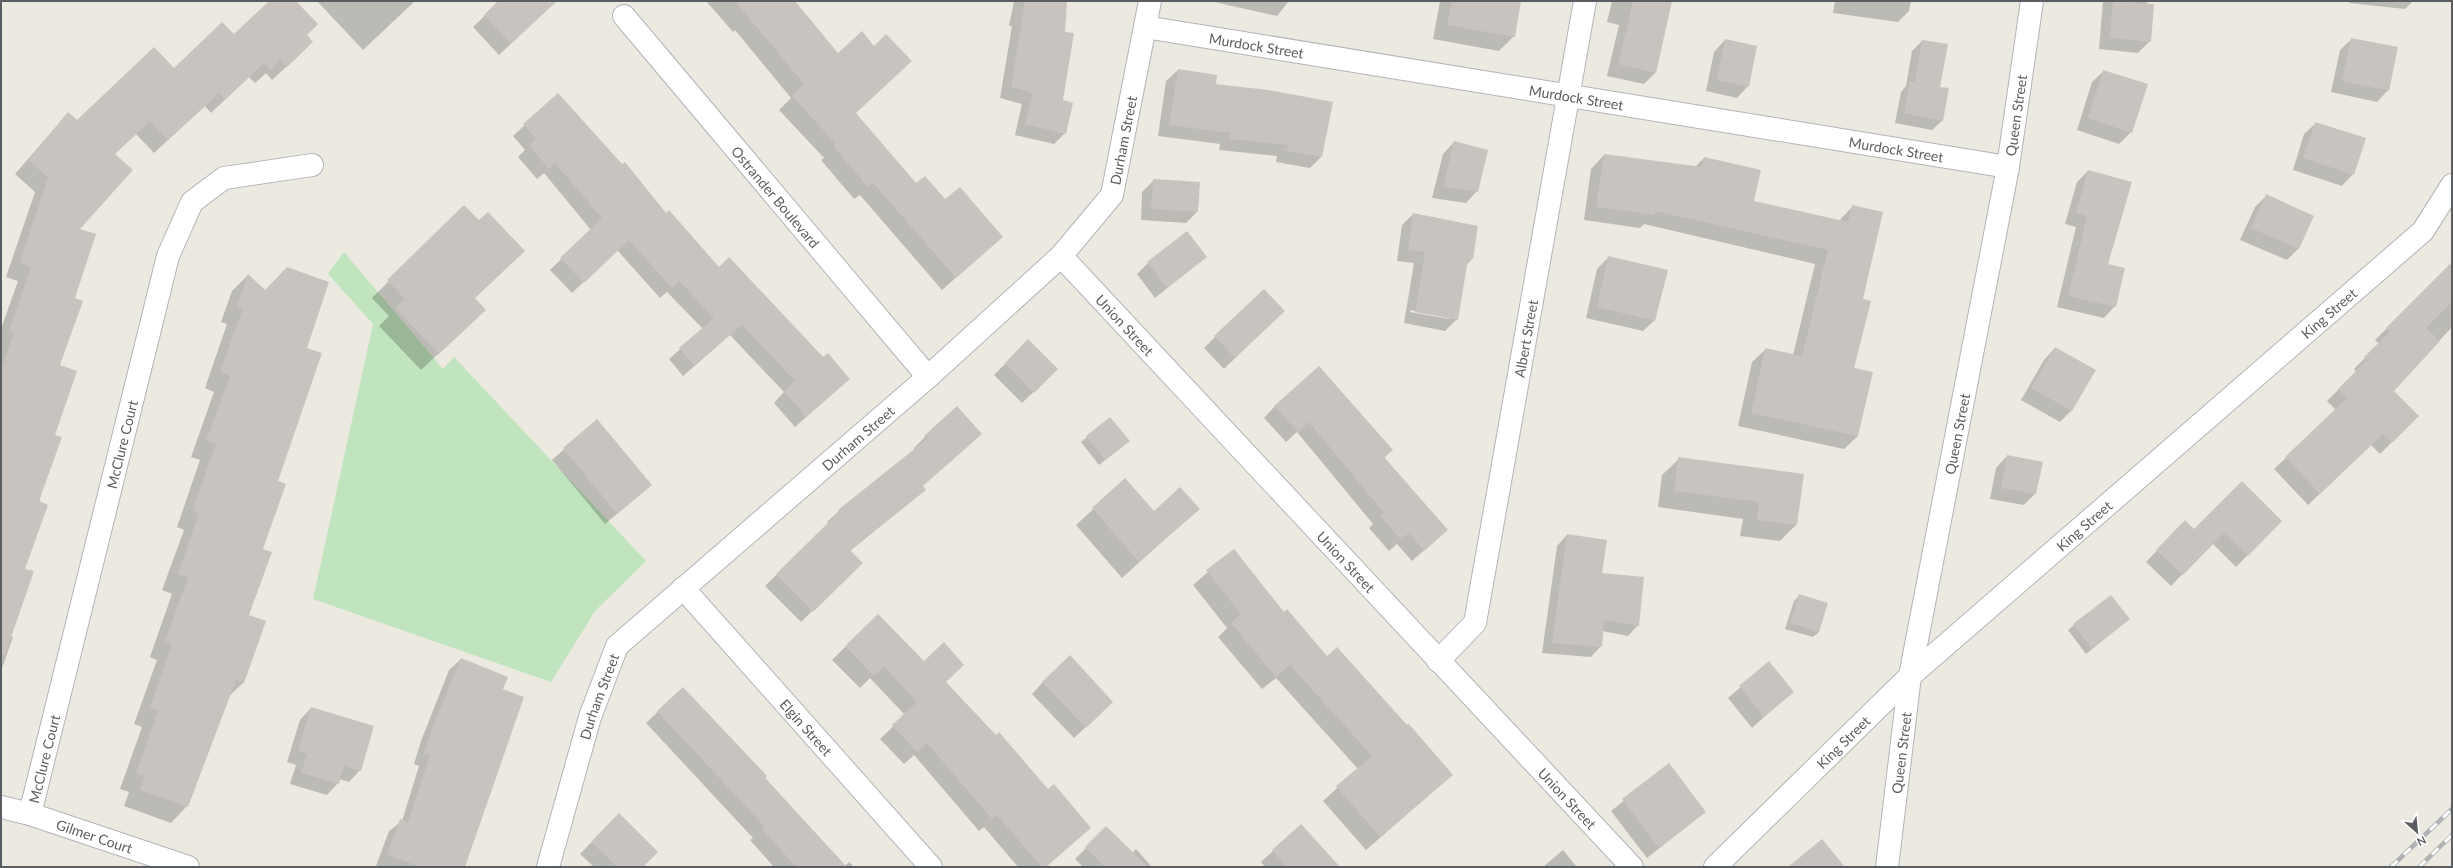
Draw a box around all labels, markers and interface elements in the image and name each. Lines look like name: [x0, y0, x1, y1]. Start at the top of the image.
street label: Murdock Street: [1208, 29, 1305, 61]
street label: Queen Street: [2001, 73, 2030, 157]
street label: Murdock Street: [1528, 81, 1625, 113]
street label: Durham Street: [1106, 94, 1140, 186]
street label: Murdock Street: [1848, 133, 1945, 165]
street label: Ostrander Boulevard: [728, 142, 824, 251]
street label: King Street: [2297, 284, 2360, 342]
street label: Union Street: [1092, 291, 1158, 359]
street label: Albert Street: [1510, 298, 1541, 379]
street label: Queen Street: [1941, 392, 1973, 476]
street label: McClure Court: [102, 398, 141, 490]
street label: Durham Street: [818, 402, 897, 474]
street label: King Street: [2052, 496, 2115, 554]
street label: Union Street: [1314, 527, 1379, 596]
street label: Durham Street: [576, 651, 622, 741]
street label: Elgin Street: [777, 695, 836, 759]
street label: Queen Street: [1887, 711, 1914, 795]
street label: King Street: [1813, 712, 1873, 772]
street label: McClure Court: [25, 713, 63, 805]
street label: Union Street: [1535, 764, 1600, 832]
north arrow: [2397, 812, 2437, 852]
street label: Gilmer Court: [54, 815, 135, 856]
text: N: [2415, 834, 2428, 849]

